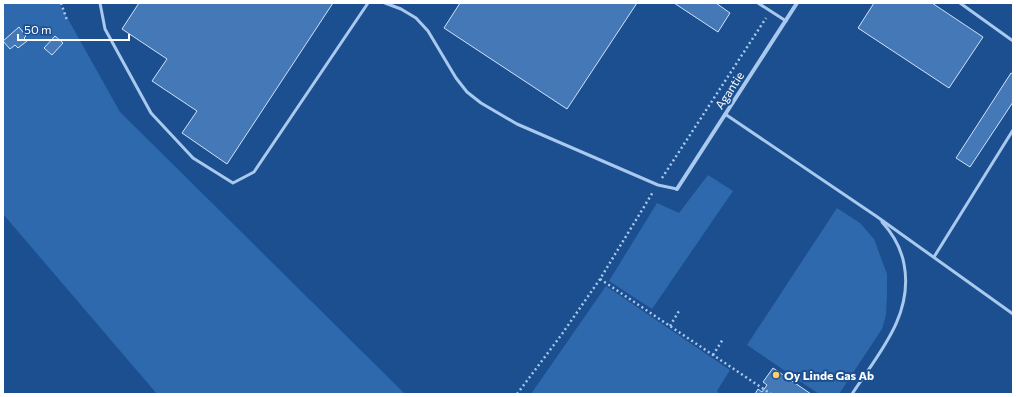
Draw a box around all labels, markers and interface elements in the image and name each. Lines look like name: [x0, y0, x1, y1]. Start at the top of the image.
scale bar: [18, 16, 129, 42]
text: 50 m: [24, 22, 52, 36]
street label: Agantie: [712, 69, 746, 111]
place label: Oy Linde Gas Ab: [784, 368, 874, 382]
marker: Oy Linde Gas Ab: [771, 370, 781, 380]

